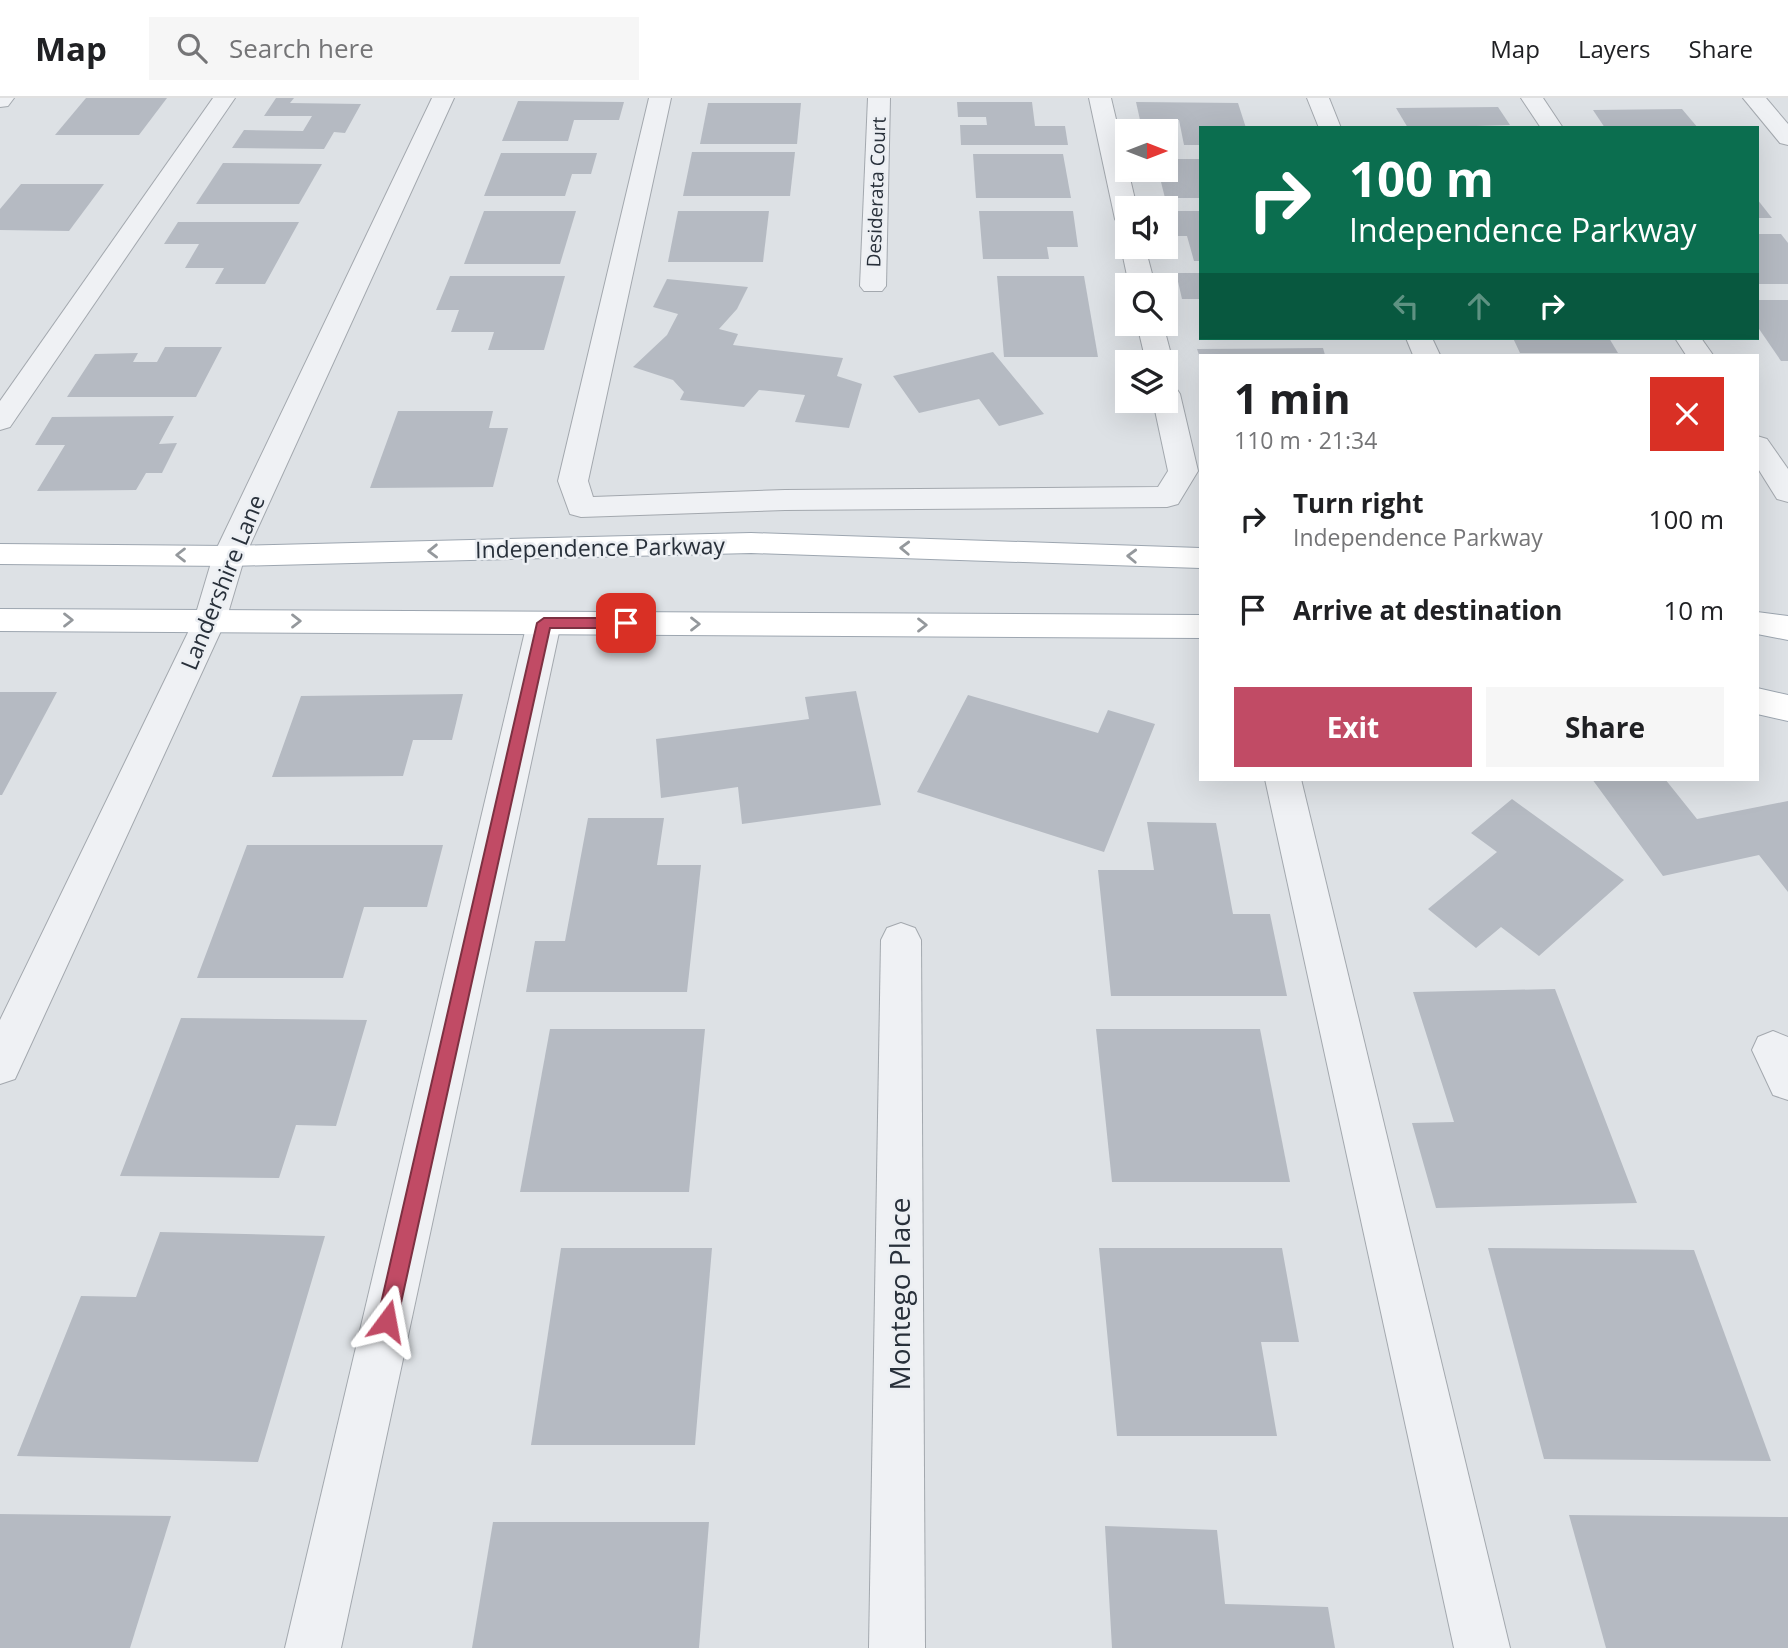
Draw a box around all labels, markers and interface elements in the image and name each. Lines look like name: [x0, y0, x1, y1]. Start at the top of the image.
search box: [149, 17, 639, 80]
text: Map: [35, 26, 107, 71]
icon: search: [173, 29, 211, 67]
text: Search here: [229, 30, 374, 66]
text: Map: [1490, 32, 1540, 65]
text: Layers: [1578, 32, 1651, 65]
text: Share: [1689, 32, 1753, 65]
street label: Desiderata Court: [860, 116, 892, 268]
north arrow: [1115, 119, 1178, 182]
map controls: [1115, 119, 1178, 413]
text: 100 m: [1349, 145, 1494, 211]
icon: right: [1234, 154, 1325, 245]
button: sound: [1115, 196, 1178, 259]
text: Independence Parkway: [1349, 208, 1697, 251]
button: search: [1115, 273, 1178, 336]
icon: left: [1387, 287, 1425, 325]
icon: ahead: [1460, 287, 1498, 325]
icon: right: [1533, 287, 1571, 325]
button: layers: [1115, 350, 1178, 413]
text: 1 min: [1234, 369, 1351, 426]
button: close: [1650, 377, 1724, 451]
text: 110 m · 21:34: [1234, 424, 1377, 456]
text: Turn right: [1293, 485, 1424, 521]
street label: Landershire Lane: [172, 490, 272, 674]
icon: right: [1234, 500, 1272, 538]
text: 100 m: [1649, 501, 1724, 537]
text: Independence Parkway: [1293, 521, 1543, 553]
street label: Independence Parkway: [475, 529, 726, 565]
one-way arrow: [899, 541, 910, 556]
one-way arrow: [427, 543, 438, 558]
one-way arrow: [175, 547, 185, 563]
one-way arrow: [1127, 548, 1137, 564]
icon: arrive: [1234, 591, 1272, 629]
text: Arrive at destination: [1293, 592, 1562, 628]
text: 10 m: [1663, 592, 1724, 628]
pin: [596, 593, 656, 653]
icon: arrive: [607, 604, 645, 642]
one-way arrow: [63, 612, 74, 628]
one-way arrow: [291, 613, 301, 629]
one-way arrow: [690, 616, 700, 632]
one-way arrow: [917, 617, 928, 633]
button: Exit: [1234, 687, 1472, 767]
button: Share: [1486, 687, 1724, 767]
street label: Montego Place: [880, 1198, 918, 1390]
position arrow: [350, 1284, 424, 1358]

